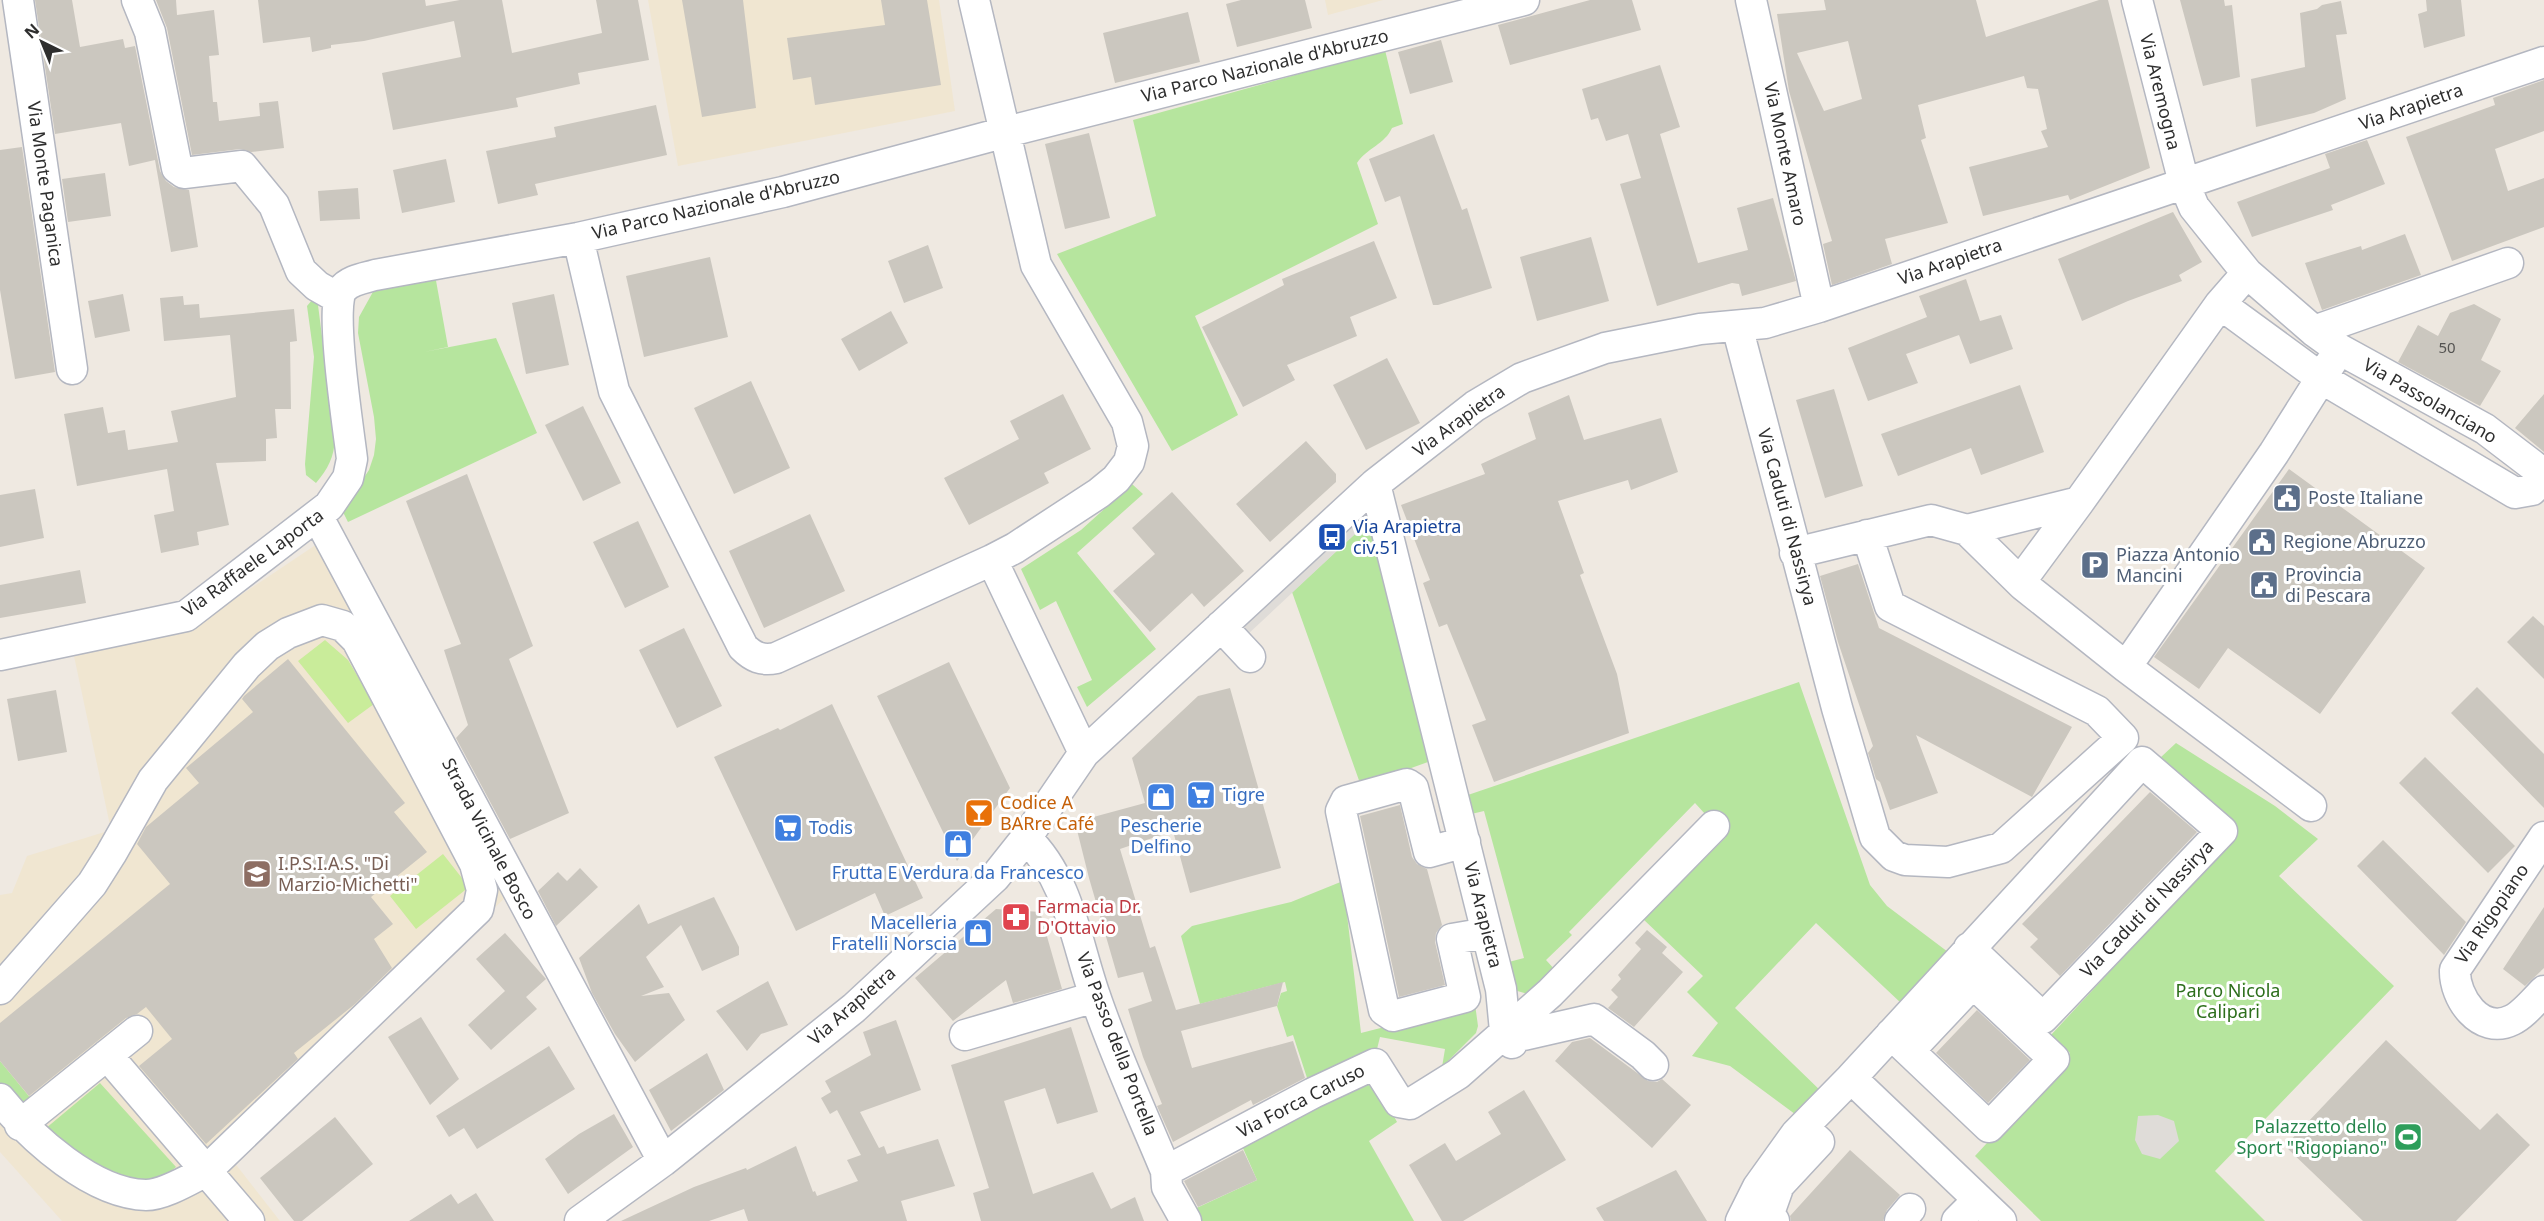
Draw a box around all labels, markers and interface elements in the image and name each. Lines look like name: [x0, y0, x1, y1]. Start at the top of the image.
north arrow: [12, 12, 72, 72]
text: N: [20, 19, 44, 44]
street label: Via Parco Nazionale d'Abruzzo: [1139, 23, 1391, 107]
street label: Via Aremogna: [2135, 31, 2187, 152]
street label: Via Arapietra: [2356, 77, 2466, 135]
street label: Via Monte Amaro: [1759, 80, 1813, 228]
street label: Via Monte Paganica: [23, 100, 69, 268]
street label: Via Parco Nazionale d'Abruzzo: [589, 164, 842, 244]
street label: Via Arapietra: [1895, 232, 2005, 290]
house number: 50: [2438, 337, 2456, 357]
street label: Via Passolanciano: [2359, 352, 2502, 448]
street label: Via Arapietra: [1407, 379, 1509, 462]
street label: Via Caduti di Nassirya: [1753, 426, 1823, 608]
public building icon: Poste Italiane: [2271, 482, 2303, 514]
place label: Poste Italiane: [2308, 485, 2423, 509]
street label: Via Raffaele Laporta: [177, 503, 328, 622]
place label: Via Arapietra civ.51: [1353, 514, 1461, 559]
bus stop icon: Via Arapietra civ.51: [1316, 521, 1348, 553]
public building icon: Regione Abruzzo: [2246, 526, 2278, 558]
place label: Regione Abruzzo: [2283, 529, 2426, 553]
place label: Piazza Antonio Mancini: [2116, 542, 2240, 587]
parking icon: Piazza Antonio Mancini: [2079, 549, 2111, 581]
place label: Provincia di Pescara: [2285, 562, 2371, 607]
public building icon: Provincia di Pescara: [2248, 569, 2280, 601]
street label: Strada Vicinale Bosco: [437, 754, 543, 923]
supermarket icon: Tigre: [1185, 779, 1217, 811]
shop icon: Pescherie Delfino: [1145, 781, 1177, 813]
place label: Tigre: [1222, 782, 1265, 806]
place label: Codice A BARre Café: [1000, 790, 1094, 835]
bar icon: Codice A BARre Café: [963, 797, 995, 829]
supermarket icon: Todis: [772, 812, 804, 844]
place label: Pescherie Delfino: [1120, 813, 1202, 858]
place label: Todis: [809, 815, 853, 839]
shop icon: Frutta E Verdura da Francesco: [942, 828, 974, 860]
street label: Via Caduti di Nassirya: [2074, 834, 2218, 982]
place label: I.P.S.I.A.S. "Di Marzio-Michetti": [278, 851, 418, 896]
school or university icon: I.P.S.I.A.S. "Di Marzio-Michetti": [241, 858, 273, 890]
street label: Via Arapietra: [1459, 859, 1509, 970]
street label: Via Rigopiano: [2449, 859, 2534, 968]
place label: Frutta E Verdura da Francesco: [832, 860, 1084, 884]
place label: Farmacia Dr. D'Ottavio: [1037, 894, 1141, 939]
pharmacy icon: Farmacia Dr. D'Ottavio: [1000, 901, 1032, 933]
place label: Macelleria Fratelli Norscia: [831, 910, 957, 955]
shop icon: Macelleria Fratelli Norscia: [962, 917, 994, 949]
street label: Via Passo della Portella: [1072, 949, 1164, 1139]
street label: Via Arapietra: [803, 961, 900, 1050]
park label: Parco Nicola Calipari: [2176, 978, 2280, 1023]
street label: Via Forca Caruso: [1233, 1058, 1369, 1143]
place label: Palazzetto dello Sport "Rigopiano": [2236, 1114, 2387, 1159]
sports icon: Palazzetto dello Sport "Rigopiano": [2392, 1121, 2424, 1153]

